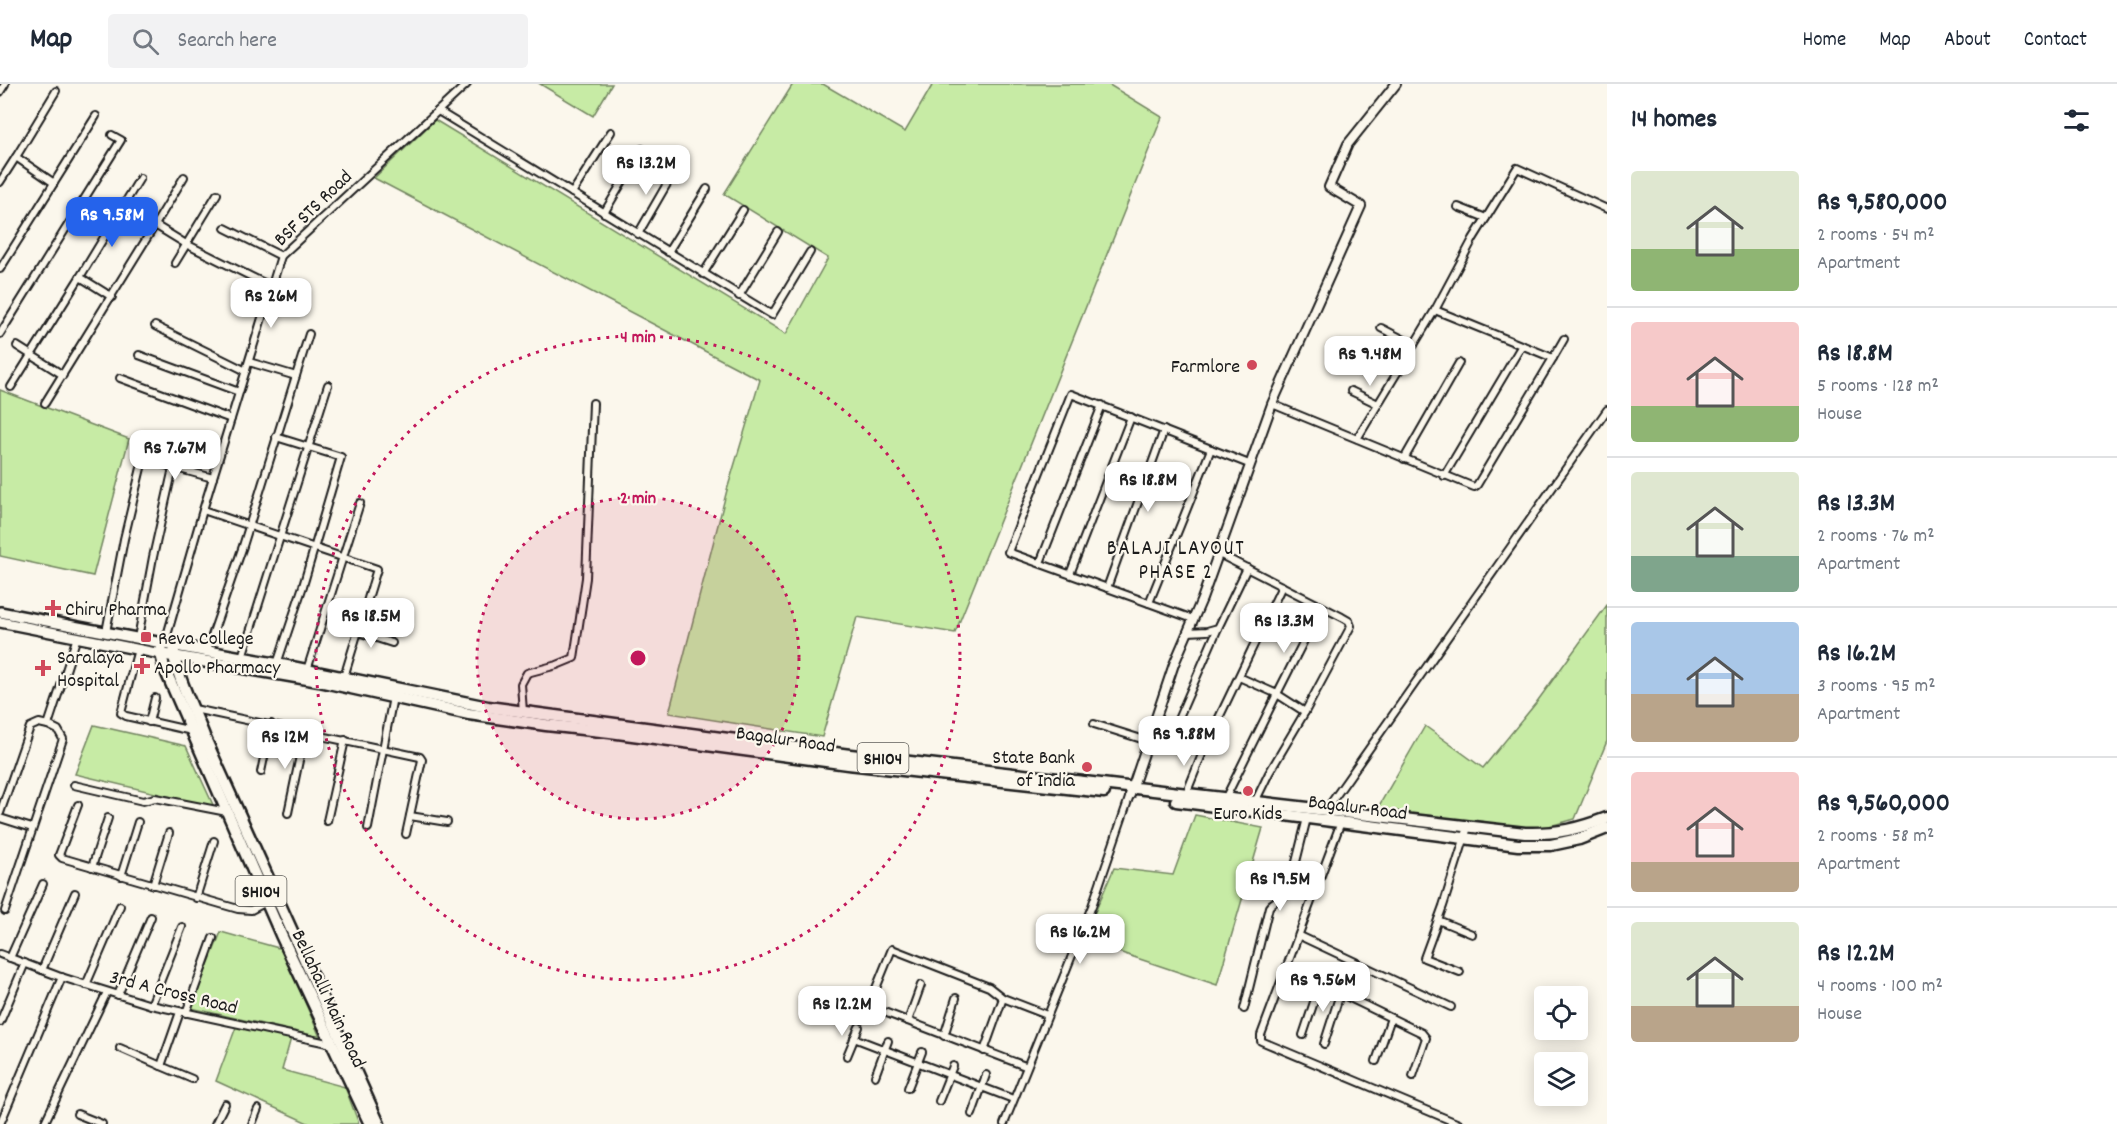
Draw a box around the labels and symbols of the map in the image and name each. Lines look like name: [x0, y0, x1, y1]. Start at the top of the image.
pin: Rs 13.2M: [584, 145, 708, 196]
street label: BSF STS Road: [269, 165, 360, 254]
pin: Rs 9.58M: [50, 197, 174, 248]
pin: Rs 26M: [222, 278, 320, 329]
text: 4 min: [620, 326, 656, 351]
pin: Rs 9.48M: [1308, 336, 1432, 387]
place label: Farmlore: [1171, 354, 1240, 382]
marker: Farmlore: [1245, 358, 1259, 372]
pin: Rs 7.67M: [113, 430, 237, 481]
pin: Rs 18.8M: [1086, 462, 1210, 513]
text: 2 min: [620, 487, 656, 512]
district label: BALAJI LAYOUT PHASE 2: [1107, 535, 1245, 589]
place label: Chiru Pharma: [65, 597, 167, 625]
pin: Rs 18.5M: [309, 598, 433, 649]
marker: Chiru Pharma: [46, 601, 60, 615]
pin: Rs 13.3M: [1222, 603, 1346, 654]
place label: Reva College: [158, 626, 254, 654]
marker: Reva College: [139, 630, 153, 644]
place label: Saralaya Hospital: [57, 645, 124, 696]
centre of rings: [628, 648, 648, 668]
place label: Apollo Pharmacy: [154, 655, 281, 683]
marker: Saralaya Hospital: [34, 659, 52, 677]
marker: Apollo Pharmacy: [135, 659, 149, 673]
pin: Rs 9.88M: [1122, 716, 1246, 767]
pin: Rs 12M: [236, 719, 334, 770]
street label: Bagalur Road: [734, 720, 837, 762]
road number: SH104: [858, 743, 908, 773]
place label: State Bank of India: [992, 745, 1076, 796]
marker: State Bank of India: [1080, 760, 1094, 774]
marker: Euro Kids: [1241, 784, 1255, 798]
street label: Bagalur Road: [1306, 789, 1409, 829]
place label: Euro Kids: [1213, 801, 1283, 829]
pin: Rs 19.5M: [1218, 861, 1342, 912]
road number: SH104: [236, 876, 286, 906]
pin: Rs 16.2M: [1018, 914, 1142, 965]
street label: Bellahalli Main Road: [283, 926, 372, 1073]
pin: Rs 9.56M: [1261, 962, 1385, 1013]
street label: 3rd A Cross Road: [106, 965, 240, 1023]
pin: Rs 12.2M: [780, 986, 904, 1037]

